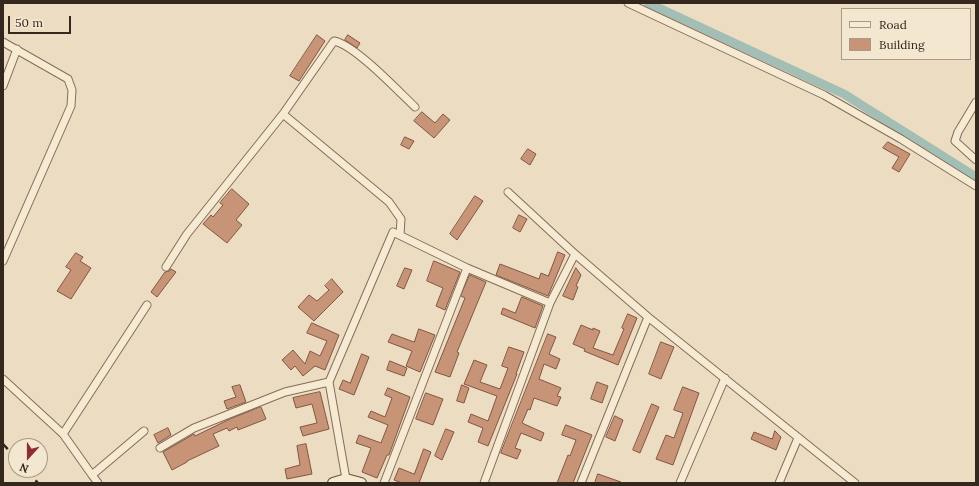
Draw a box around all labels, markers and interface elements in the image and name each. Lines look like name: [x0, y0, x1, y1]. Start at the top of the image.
scale bar: [10, 8, 73, 34]
legend: [841, 8, 971, 60]
text: 50 m: [15, 15, 43, 30]
text: Road: [879, 17, 907, 32]
text: Building: [879, 37, 925, 52]
north arrow: [8, 438, 48, 478]
text: N: [18, 460, 31, 476]

